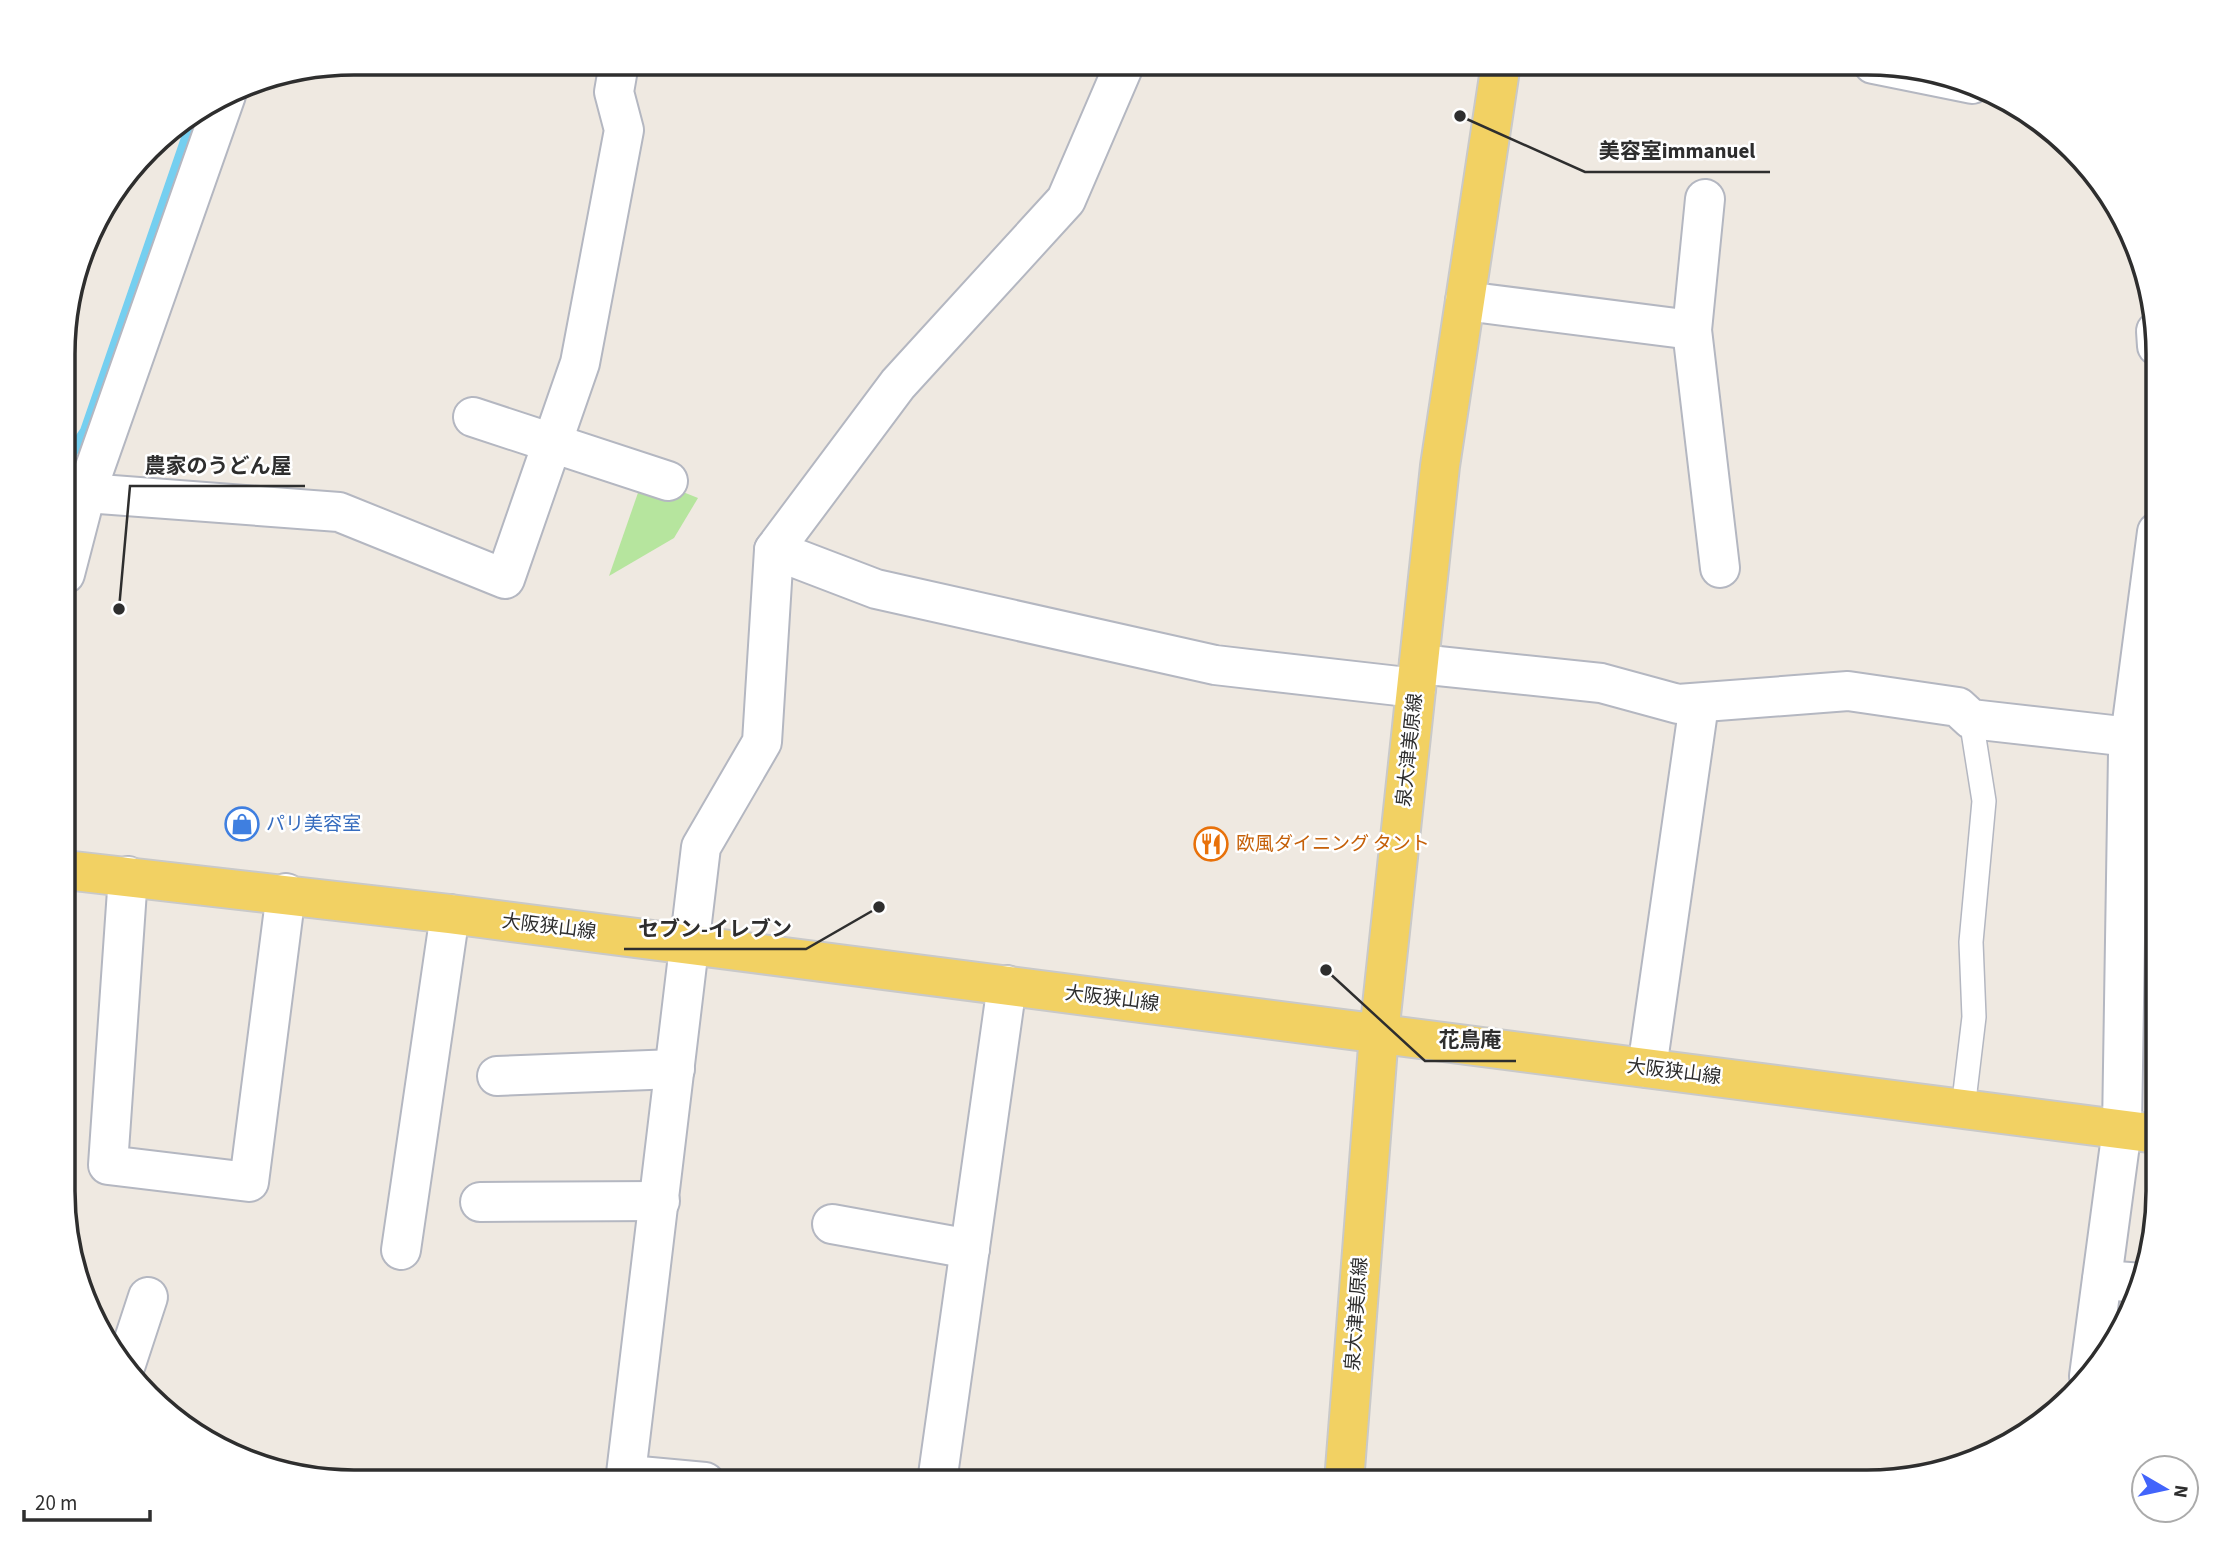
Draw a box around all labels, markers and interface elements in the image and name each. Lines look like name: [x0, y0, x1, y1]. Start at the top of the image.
callout: 美容室immanuel: [1585, 130, 1770, 172]
text: 美容室immanuel: [1599, 136, 1755, 166]
callout: 農家のうどん屋: [130, 444, 305, 486]
text: 農家のうどん屋: [145, 451, 292, 481]
street label: 泉大津美原線: [1391, 692, 1429, 808]
shop icon: パリ美容室: [223, 805, 261, 843]
place label: パリ美容室: [266, 811, 361, 838]
restaurant icon: 欧風ダイニング タント: [1192, 825, 1230, 863]
place label: 欧風ダイニング タント: [1236, 831, 1430, 858]
callout: セブン-イレブン: [624, 907, 806, 949]
street label: 大阪狭山線: [500, 908, 598, 946]
text: セブン-イレブン: [638, 914, 792, 944]
street label: 大阪狭山線: [1063, 980, 1161, 1018]
callout: 花鳥庵: [1425, 1019, 1516, 1061]
text: 花鳥庵: [1439, 1025, 1502, 1055]
street label: 大阪狭山線: [1625, 1053, 1723, 1091]
street label: 泉大津美原線: [1340, 1256, 1374, 1372]
north arrow: [2130, 1454, 2200, 1524]
scale bar: [24, 1478, 150, 1522]
text: N: [2166, 1483, 2195, 1500]
text: 20 m: [35, 1488, 77, 1518]

